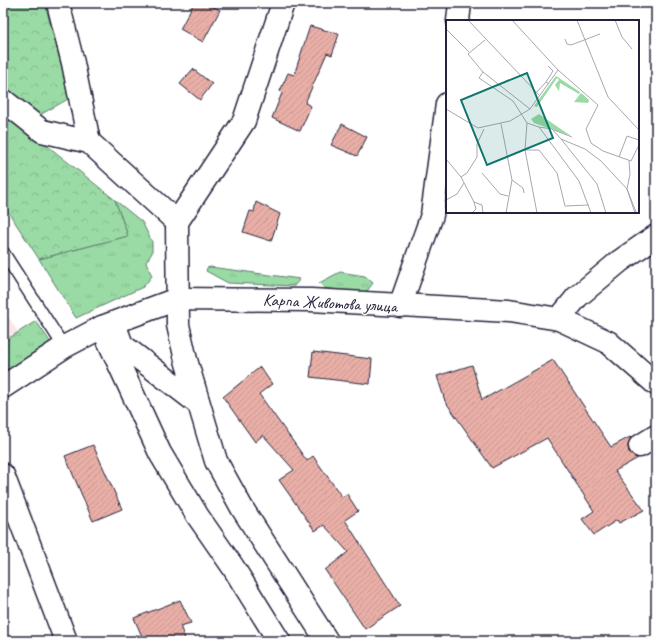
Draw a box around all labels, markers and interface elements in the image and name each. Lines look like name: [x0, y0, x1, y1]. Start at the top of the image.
inset map: [446, 20, 639, 213]
street label: Карпа Животова улица: [263, 289, 399, 317]

